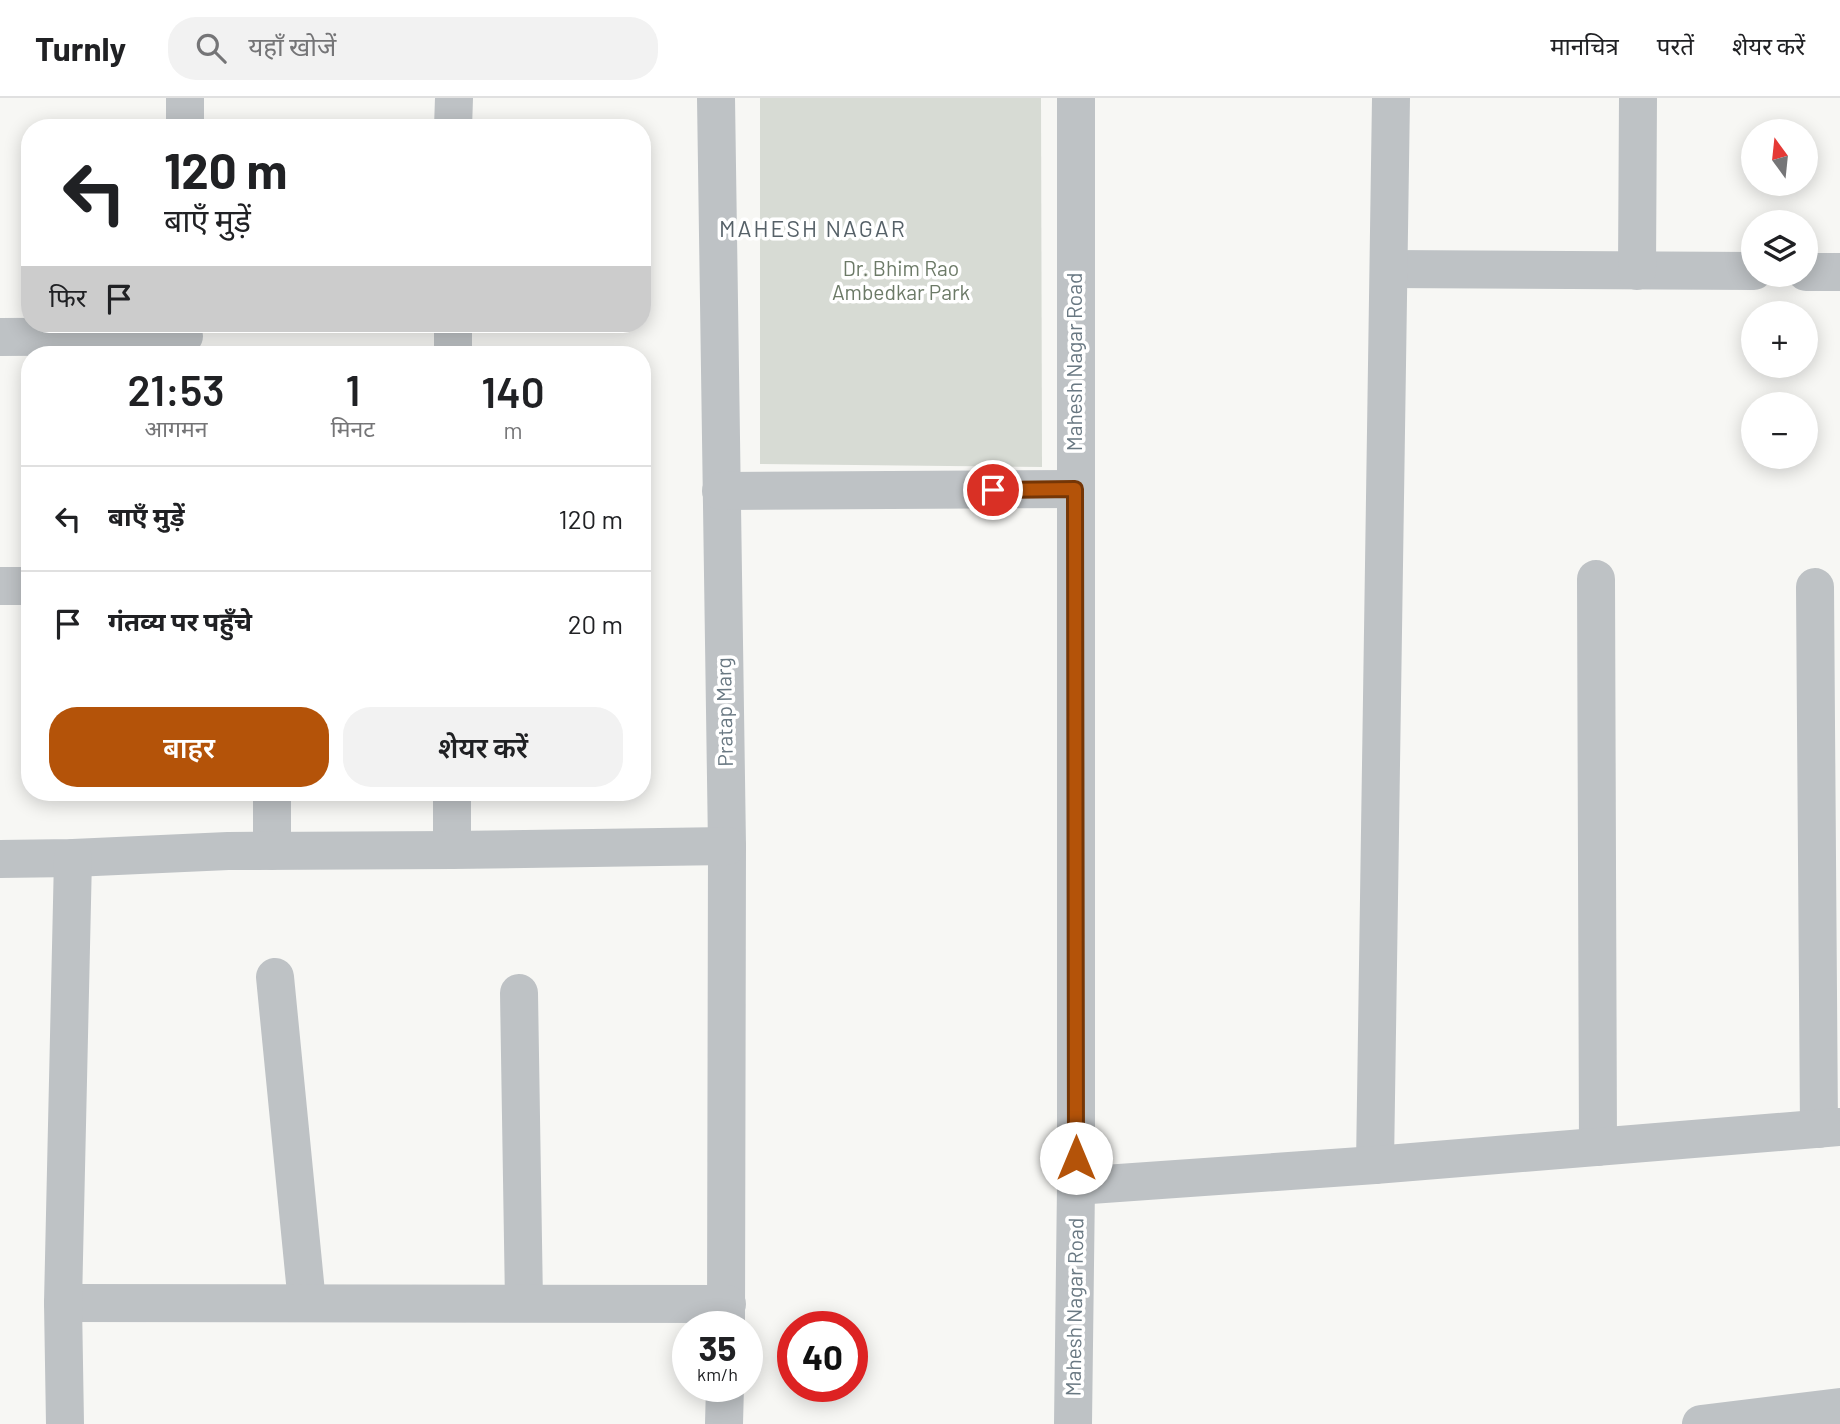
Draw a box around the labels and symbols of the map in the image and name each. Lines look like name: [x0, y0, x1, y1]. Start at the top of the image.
north arrow: [1741, 119, 1818, 196]
district label: MAHESH NAGAR: [719, 214, 907, 242]
park label: Dr. Bhim Rao Ambedkar Park: [832, 255, 970, 304]
street label: Mahesh Nagar Road: [1061, 273, 1086, 451]
pin: [963, 460, 1023, 520]
street label: Pratap Marg: [710, 657, 737, 767]
position arrow: [1039, 1121, 1113, 1195]
street label: Mahesh Nagar Road: [1059, 1217, 1088, 1397]
speed limit sign: 40: [777, 1311, 868, 1402]

